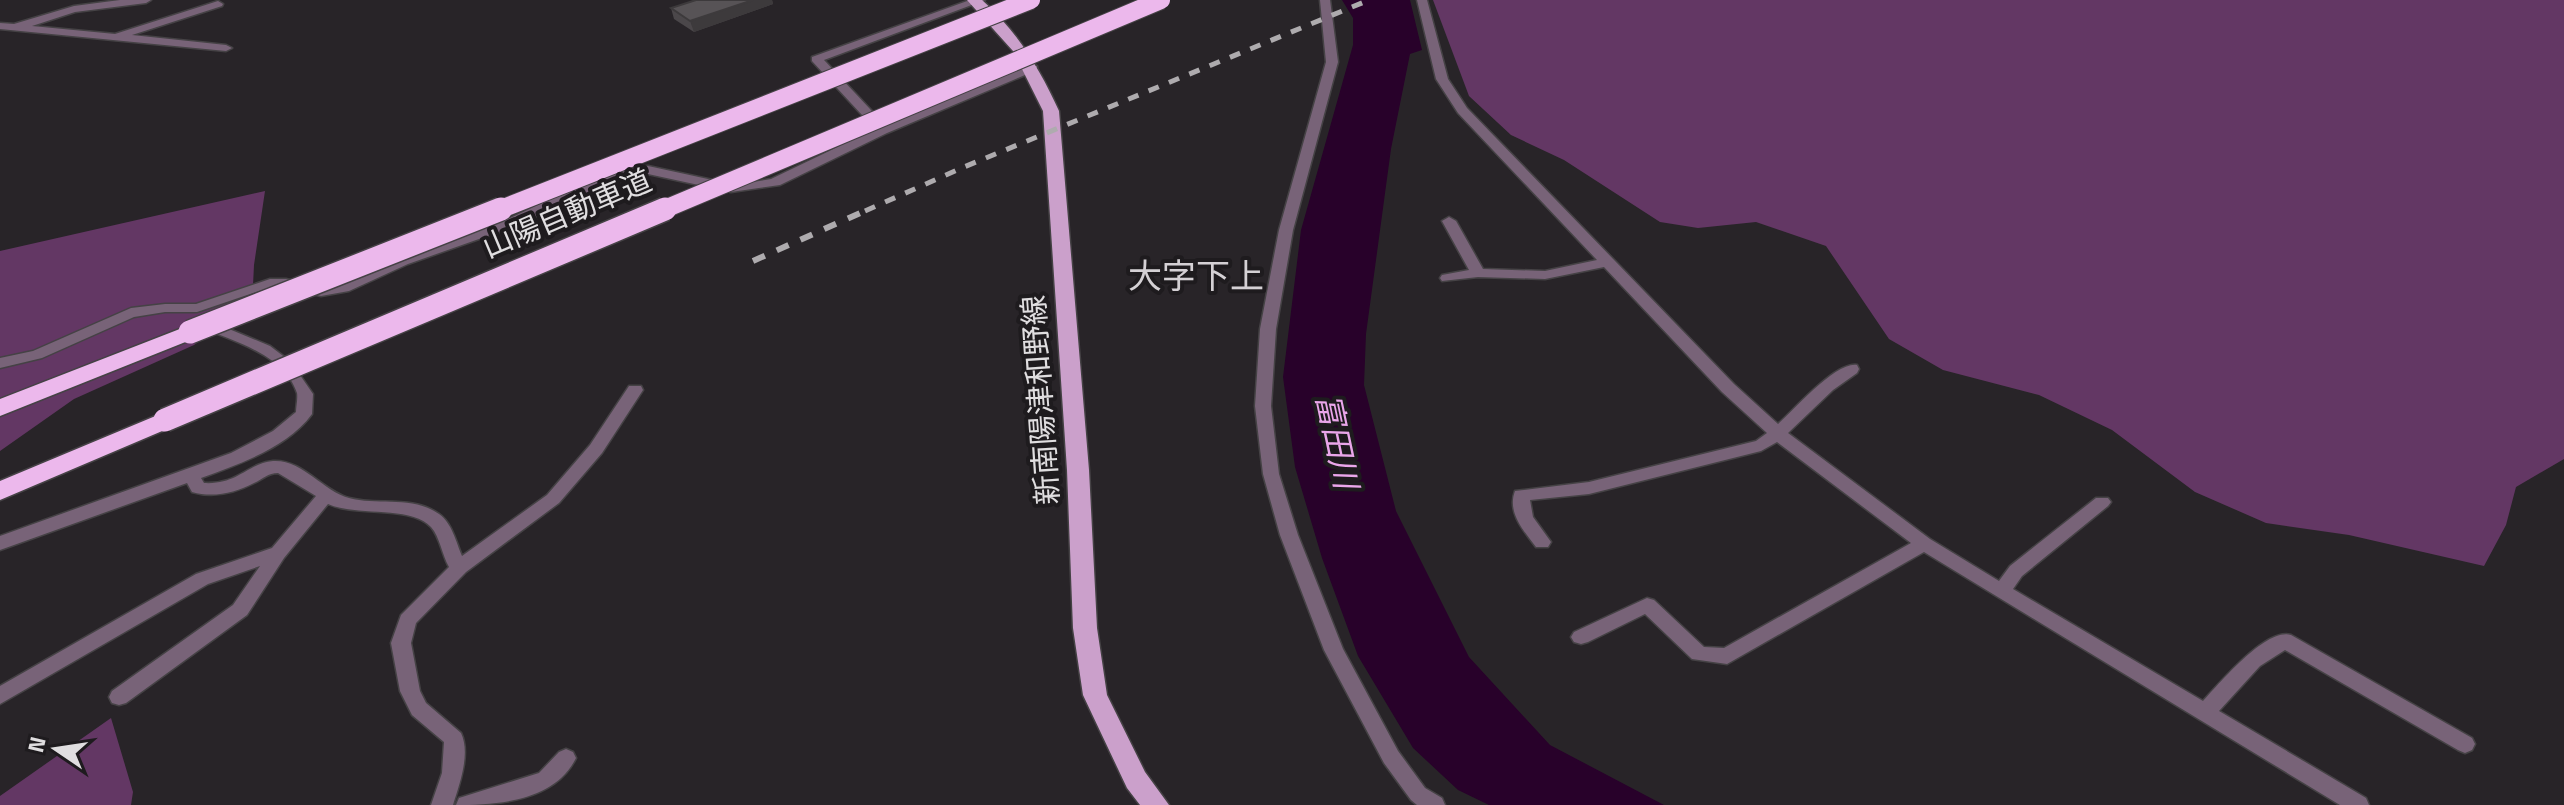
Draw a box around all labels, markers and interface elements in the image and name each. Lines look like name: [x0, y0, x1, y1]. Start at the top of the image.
street label: 山陽自動車道: [475, 157, 658, 269]
district label: 大字下上: [1128, 249, 1264, 301]
street label: 新南陽津和野線: [1010, 294, 1070, 506]
water label: 富田川: [1305, 389, 1372, 496]
north arrow: [16, 709, 96, 789]
text: N: [18, 733, 55, 756]

